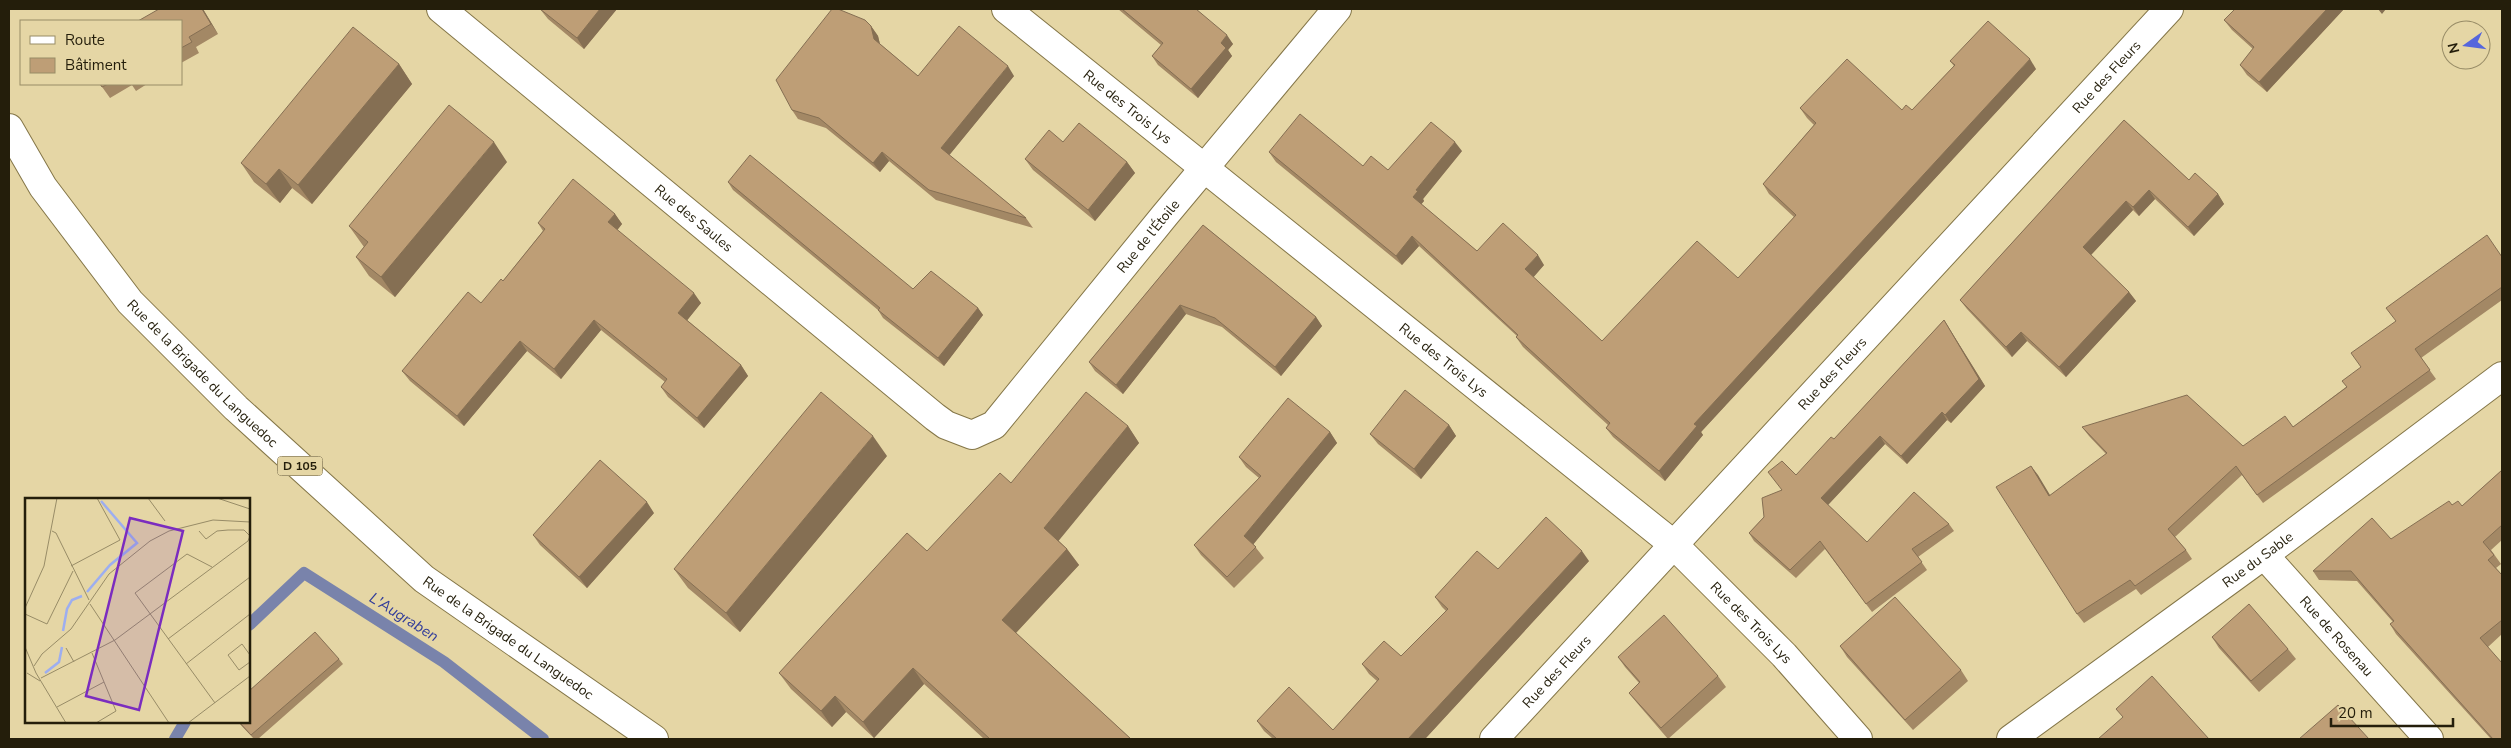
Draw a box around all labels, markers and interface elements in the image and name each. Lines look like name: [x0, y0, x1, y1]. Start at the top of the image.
legend: [20, 20, 182, 85]
north arrow: [2441, 20, 2491, 70]
text: Route: [65, 30, 105, 50]
street label: Rue des Fleurs: [2068, 36, 2145, 118]
text: N: [2443, 41, 2464, 55]
text: Bâtiment: [65, 55, 127, 75]
street label: Rue des Trois Lys: [1079, 66, 1176, 149]
street label: Rue des Saules: [650, 180, 737, 256]
street label: Rue de l'Étoile: [1113, 196, 1184, 277]
street label: Rue de la Brigade du Languedoc: [123, 295, 282, 452]
street label: Rue des Trois Lys: [1395, 319, 1492, 402]
street label: Rue des Fleurs: [1794, 333, 1871, 414]
road number: D 105: [278, 456, 322, 476]
inset map: [25, 498, 250, 723]
street label: Rue du Sable: [2219, 527, 2297, 592]
street label: Rue de la Brigade du Languedoc: [419, 572, 598, 704]
street label: Rue des Trois Lys: [1706, 578, 1796, 668]
water label: L'Augraben: [366, 588, 442, 646]
street label: Rue de Rosenau: [2295, 592, 2378, 681]
street label: Rue des Fleurs: [1518, 631, 1596, 712]
scale bar: [2331, 696, 2454, 728]
text: 20 m: [2338, 703, 2373, 723]

